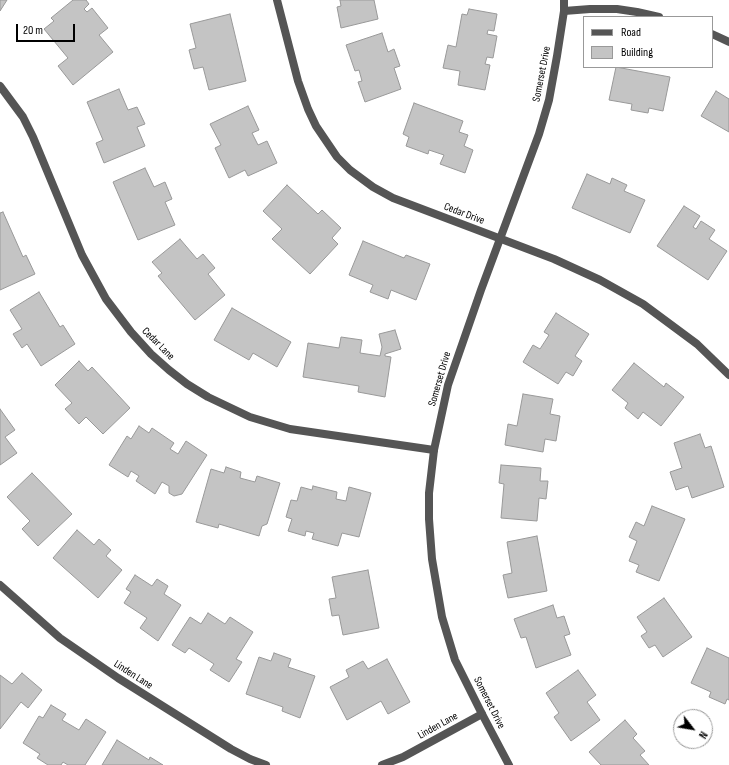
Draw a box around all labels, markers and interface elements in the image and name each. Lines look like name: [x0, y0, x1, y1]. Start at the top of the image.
scale bar: [18, 16, 77, 42]
legend: [583, 16, 713, 68]
text: 20 m: [23, 23, 43, 38]
text: Road: [621, 25, 641, 40]
street label: Somerset Drive: [530, 45, 554, 103]
text: Building: [621, 45, 653, 60]
street label: Cedar Drive: [442, 200, 486, 228]
street label: Cedar Lane: [139, 325, 177, 363]
street label: Somerset Drive: [426, 350, 454, 408]
street label: Linden Lane: [111, 658, 155, 692]
street label: Somerset Drive: [470, 675, 508, 731]
north arrow: [673, 709, 713, 749]
street label: Linden Lane: [416, 710, 460, 742]
text: N: [696, 729, 710, 741]

